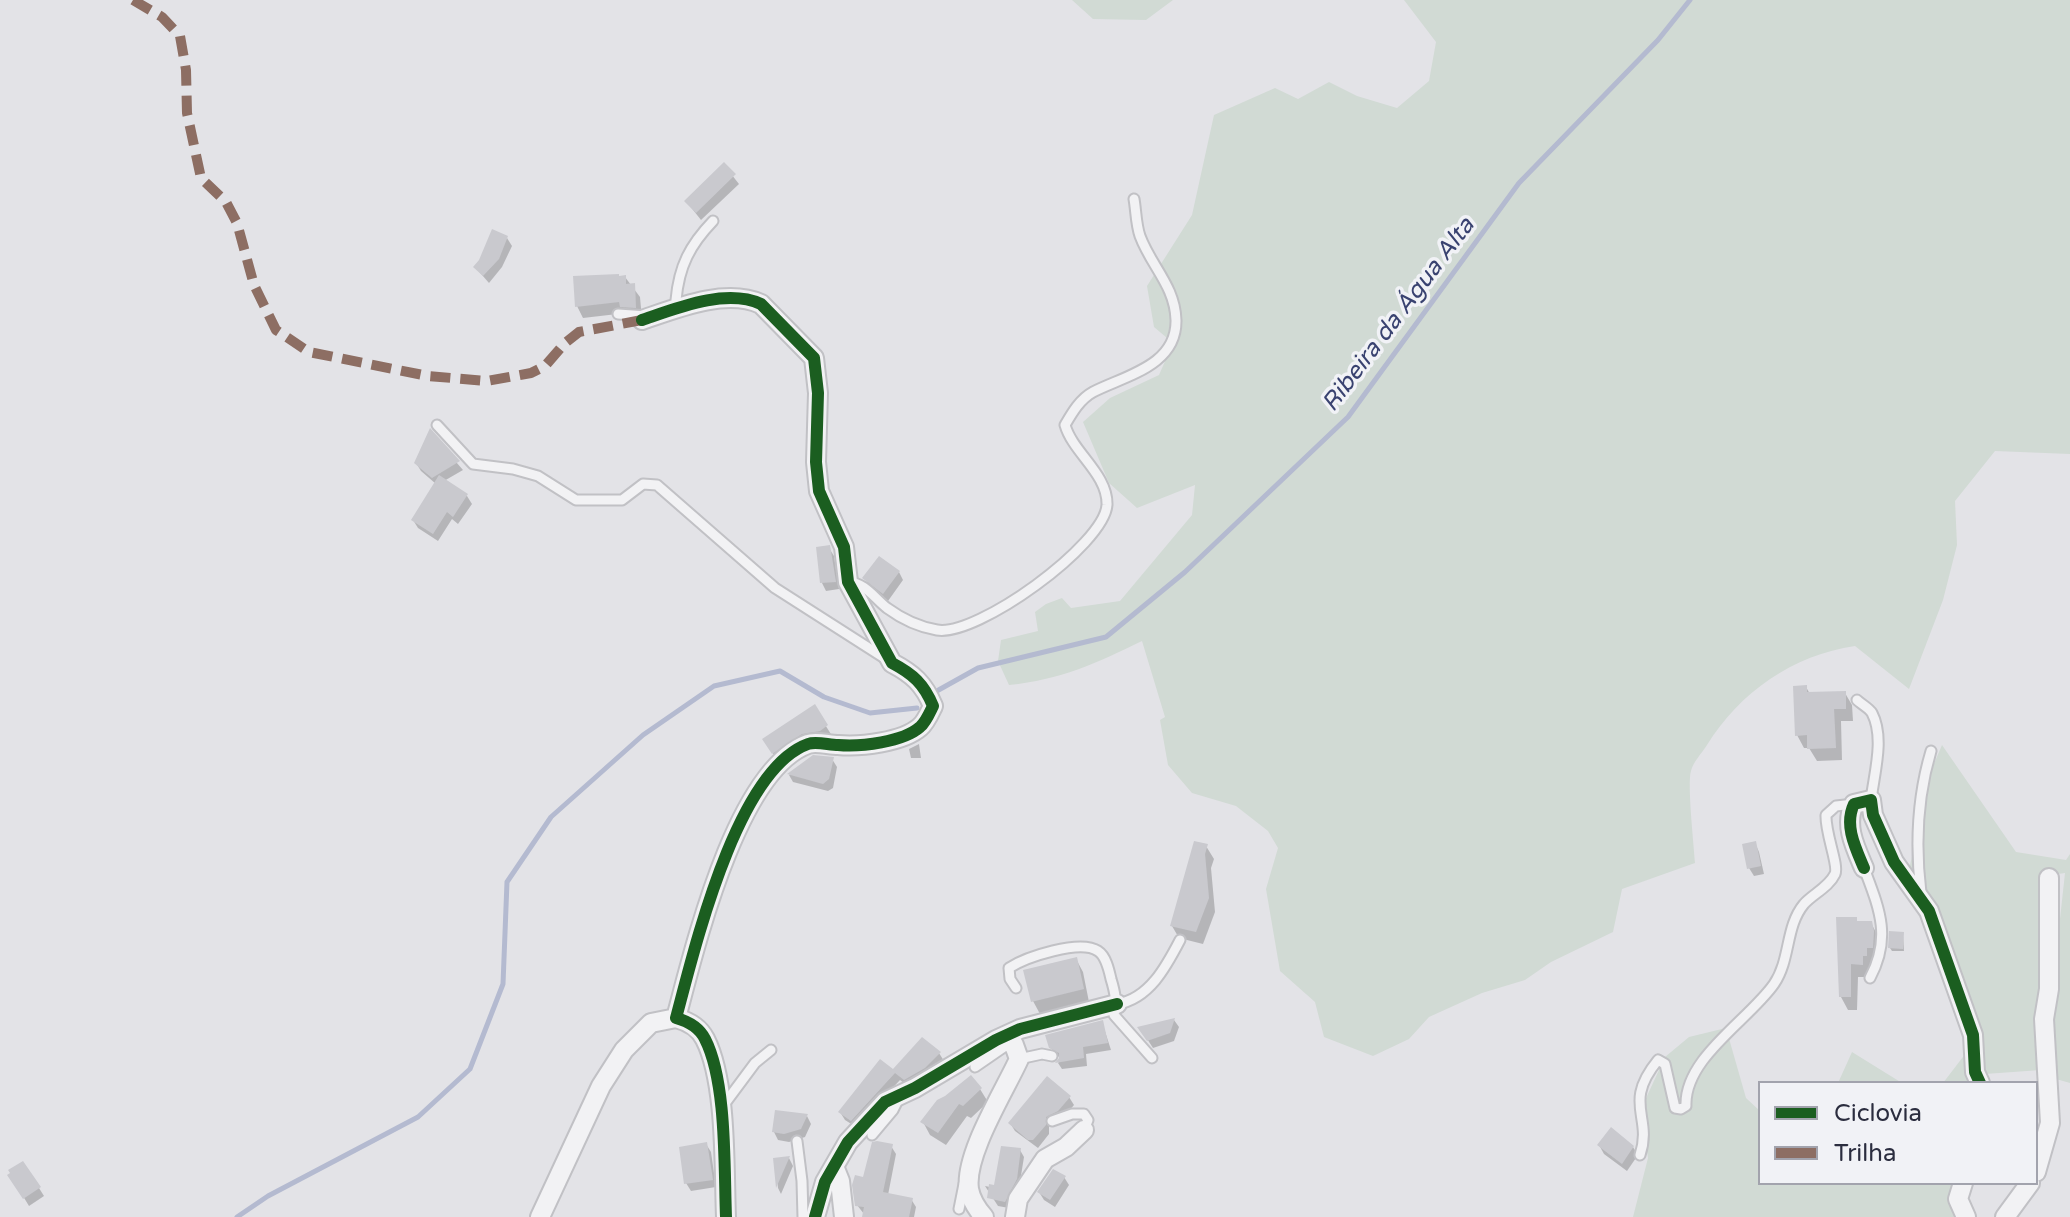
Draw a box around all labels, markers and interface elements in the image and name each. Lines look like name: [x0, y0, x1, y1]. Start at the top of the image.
water label: Ribeira da Água Alta: [1317, 212, 1481, 418]
legend: [1758, 1081, 2038, 1185]
text: Ciclovia: [1834, 1099, 1922, 1128]
text: Trilha: [1834, 1139, 1896, 1168]

